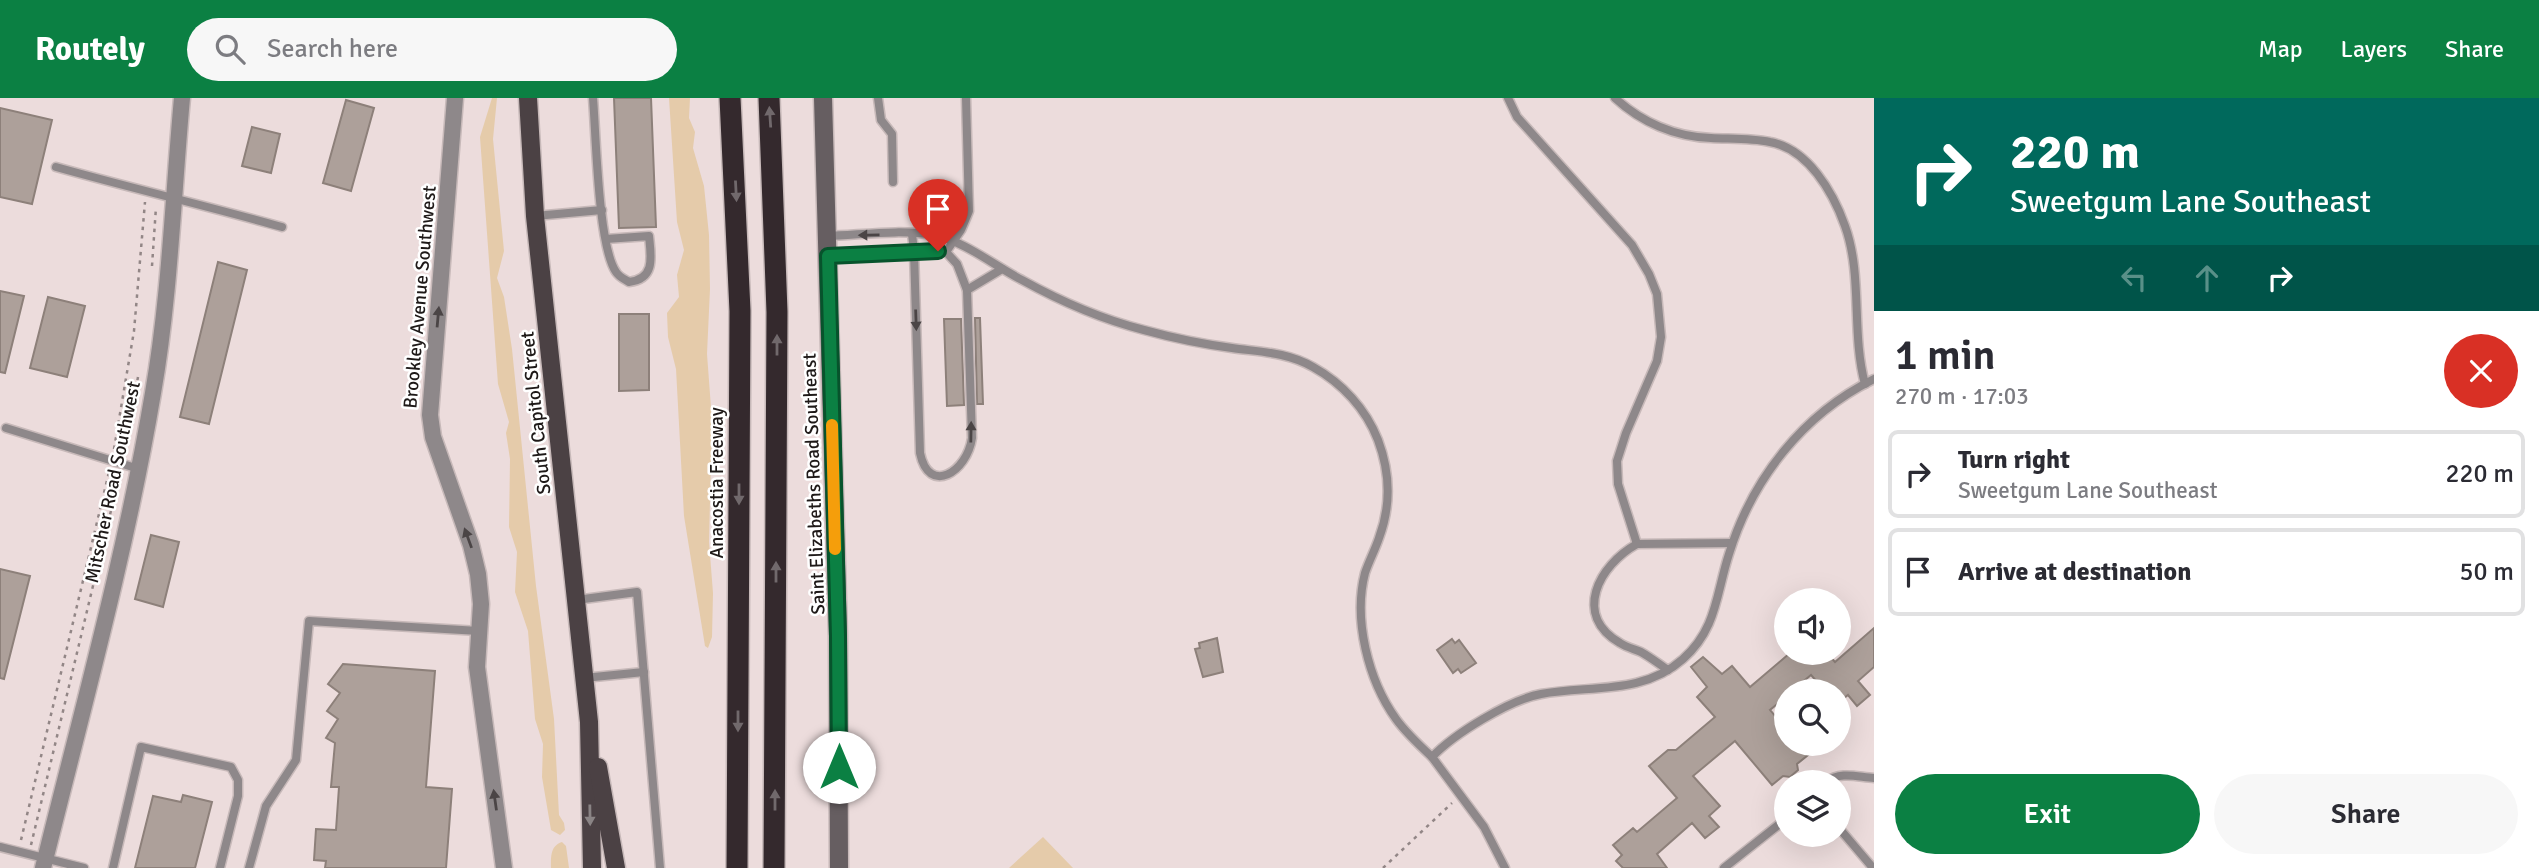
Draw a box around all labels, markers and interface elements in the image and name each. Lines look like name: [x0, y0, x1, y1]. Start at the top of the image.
search box: [187, 18, 677, 81]
text: Routely: [35, 29, 145, 70]
icon: search: [211, 30, 249, 68]
text: Search here: [267, 33, 398, 65]
text: Map: [2258, 34, 2303, 64]
text: Layers: [2341, 34, 2407, 64]
text: Share: [2445, 34, 2504, 64]
one-way arrow: [764, 106, 775, 128]
text: 220 m: [2010, 122, 2140, 182]
icon: right: [1895, 126, 1986, 217]
pin: [908, 179, 968, 251]
one-way arrow: [730, 180, 741, 202]
text: Sweetgum Lane Southeast: [2010, 182, 2371, 221]
street label: Brookley Avenue Southwest: [398, 184, 442, 410]
icon: arrive: [919, 190, 957, 228]
one-way arrow: [858, 229, 880, 240]
icon: left: [2115, 259, 2153, 297]
icon: ahead: [2188, 259, 2226, 297]
icon: right: [2261, 259, 2299, 297]
one-way arrow: [432, 306, 443, 328]
one-way arrow: [910, 309, 921, 331]
street label: South Capitol Street: [515, 330, 556, 496]
text: 1 min: [1895, 330, 1996, 381]
one-way arrow: [771, 334, 783, 356]
button: close: [2444, 334, 2518, 408]
street label: Saint Elizabeths Road Southeast: [797, 352, 831, 615]
street label: Mitscher Road Southwest: [80, 379, 146, 585]
text: 270 m · 17:03: [1895, 382, 2029, 411]
street label: Anacostia Freeway: [705, 407, 729, 559]
one-way arrow: [965, 421, 977, 443]
text: Turn right: [1958, 444, 2070, 476]
icon: right: [1899, 455, 1937, 493]
text: 220 m: [2445, 458, 2514, 490]
text: Sweetgum Lane Southeast: [1958, 476, 2218, 505]
one-way arrow: [733, 483, 745, 505]
one-way arrow: [462, 527, 473, 548]
icon: arrive: [1899, 553, 1937, 591]
text: Arrive at destination: [1958, 556, 2191, 588]
text: 50 m: [2459, 556, 2514, 588]
one-way arrow: [770, 561, 782, 583]
map controls: [1774, 588, 1851, 847]
button: sound: [1774, 588, 1851, 665]
button: search: [1774, 679, 1851, 756]
one-way arrow: [732, 711, 744, 733]
position arrow: [802, 730, 876, 804]
button: layers: [1774, 770, 1851, 847]
button: Exit: [1895, 774, 2200, 854]
button: Share: [2214, 774, 2518, 854]
one-way arrow: [489, 789, 500, 811]
one-way arrow: [769, 789, 780, 811]
one-way arrow: [584, 804, 596, 826]

